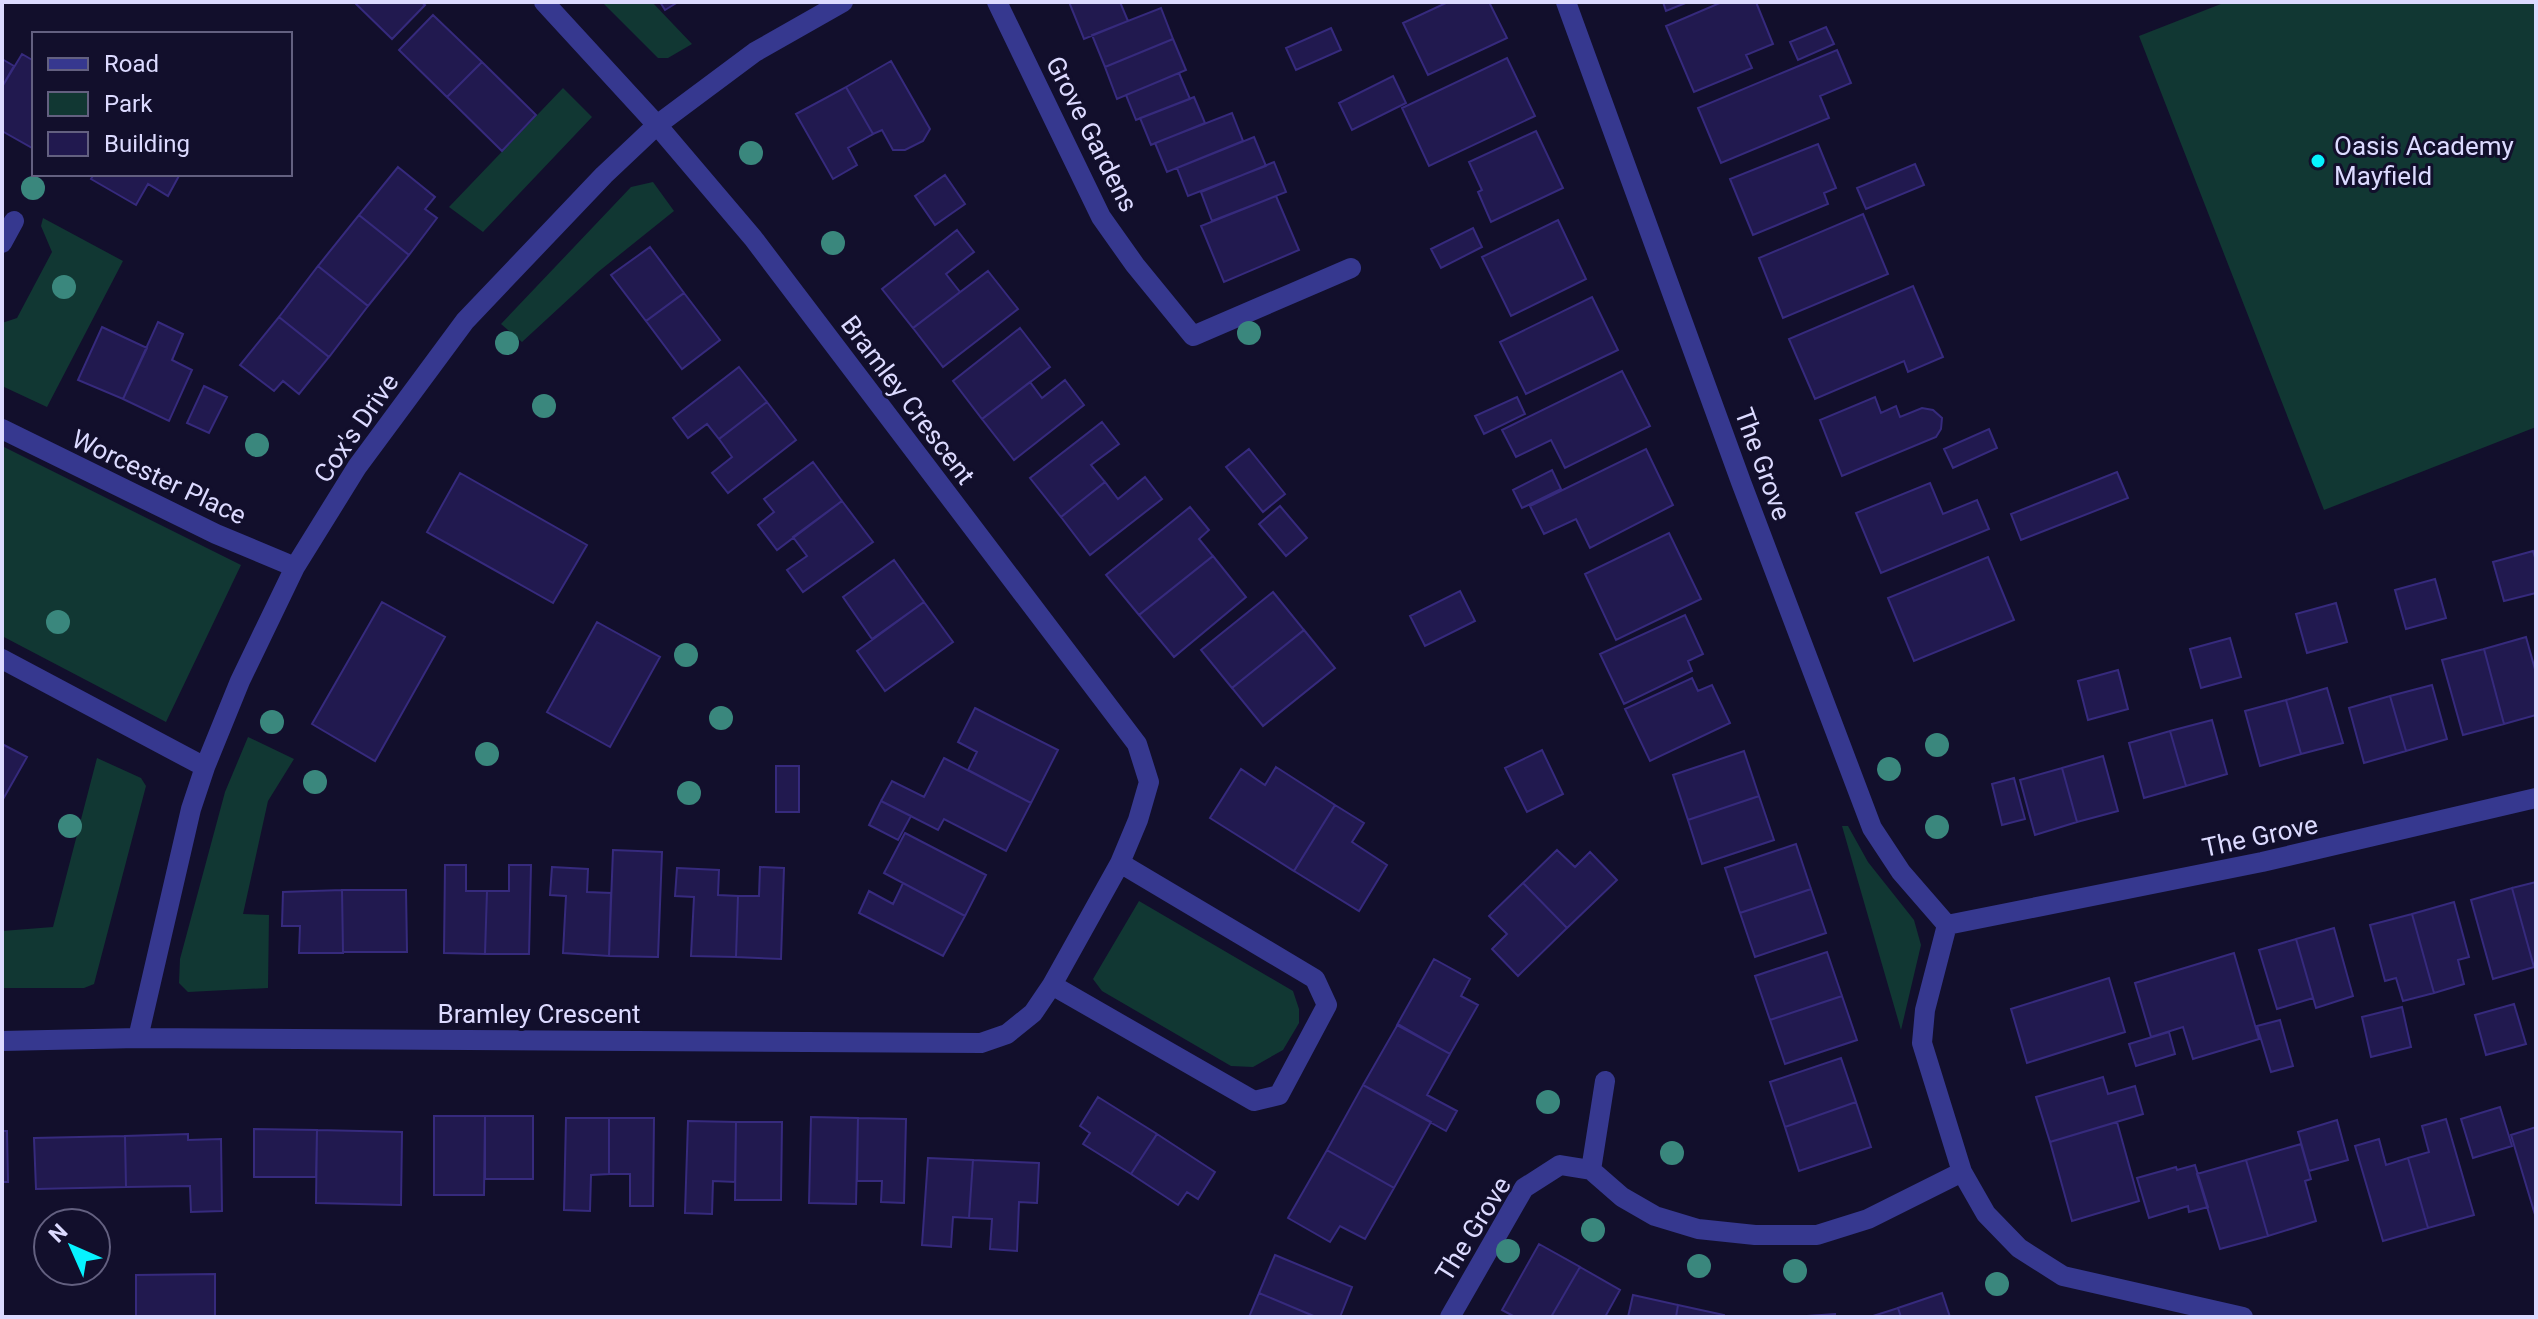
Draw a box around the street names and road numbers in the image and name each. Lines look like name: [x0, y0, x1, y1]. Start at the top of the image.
street label: Grove Gardens: [1040, 51, 1144, 217]
street label: Bramley Crescent: [835, 310, 981, 490]
street label: Cox's Drive: [308, 368, 404, 488]
street label: The Grove: [1729, 404, 1797, 524]
street label: Worcester Place: [67, 424, 251, 530]
street label: The Grove: [2200, 809, 2320, 863]
street label: Bramley Crescent: [437, 999, 641, 1029]
street label: The Grove: [1429, 1171, 1517, 1287]

